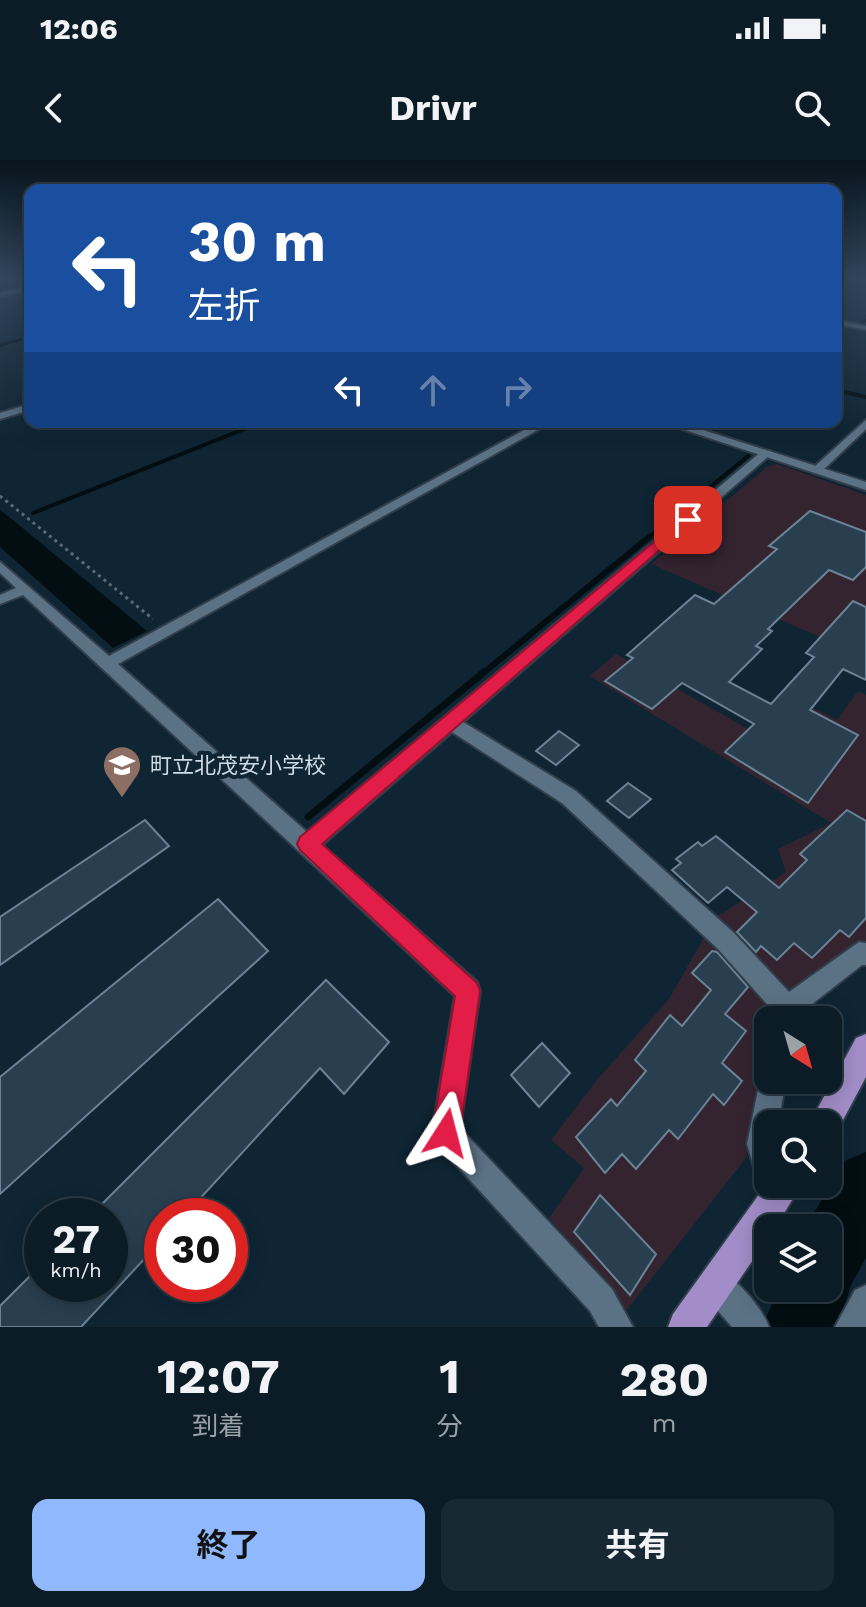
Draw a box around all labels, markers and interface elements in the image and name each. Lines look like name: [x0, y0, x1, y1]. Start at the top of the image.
text: 12:06: [40, 11, 118, 46]
icon: back: [32, 86, 76, 130]
icon: search: [790, 86, 834, 130]
text: Drivr: [389, 87, 477, 129]
text: 30 m: [188, 209, 326, 275]
icon: left: [56, 216, 160, 320]
text: 左折: [188, 285, 260, 327]
icon: left: [327, 368, 371, 412]
icon: ahead: [411, 368, 455, 412]
icon: right: [495, 368, 539, 412]
pin: [654, 486, 722, 554]
icon: arrive: [666, 498, 710, 542]
school or university icon: 町立北茂安小学校: [101, 744, 143, 799]
place label: 町立北茂安小学校: [150, 753, 326, 778]
north arrow: [754, 1006, 842, 1094]
map controls: [754, 1006, 842, 1302]
position arrow: [404, 1091, 488, 1175]
button: search: [754, 1110, 842, 1198]
speed limit sign: 30: [144, 1198, 248, 1302]
button: layers: [754, 1214, 842, 1302]
text: 27: [52, 1216, 100, 1263]
text: km/h: [50, 1258, 102, 1282]
text: 12:07: [157, 1348, 280, 1405]
text: 1: [439, 1348, 460, 1405]
text: 280: [619, 1351, 709, 1408]
text: m: [652, 1408, 677, 1438]
text: 到着: [192, 1411, 244, 1441]
text: 分: [436, 1411, 463, 1441]
button: 終了: [32, 1499, 425, 1591]
button: 共有: [441, 1499, 834, 1591]

